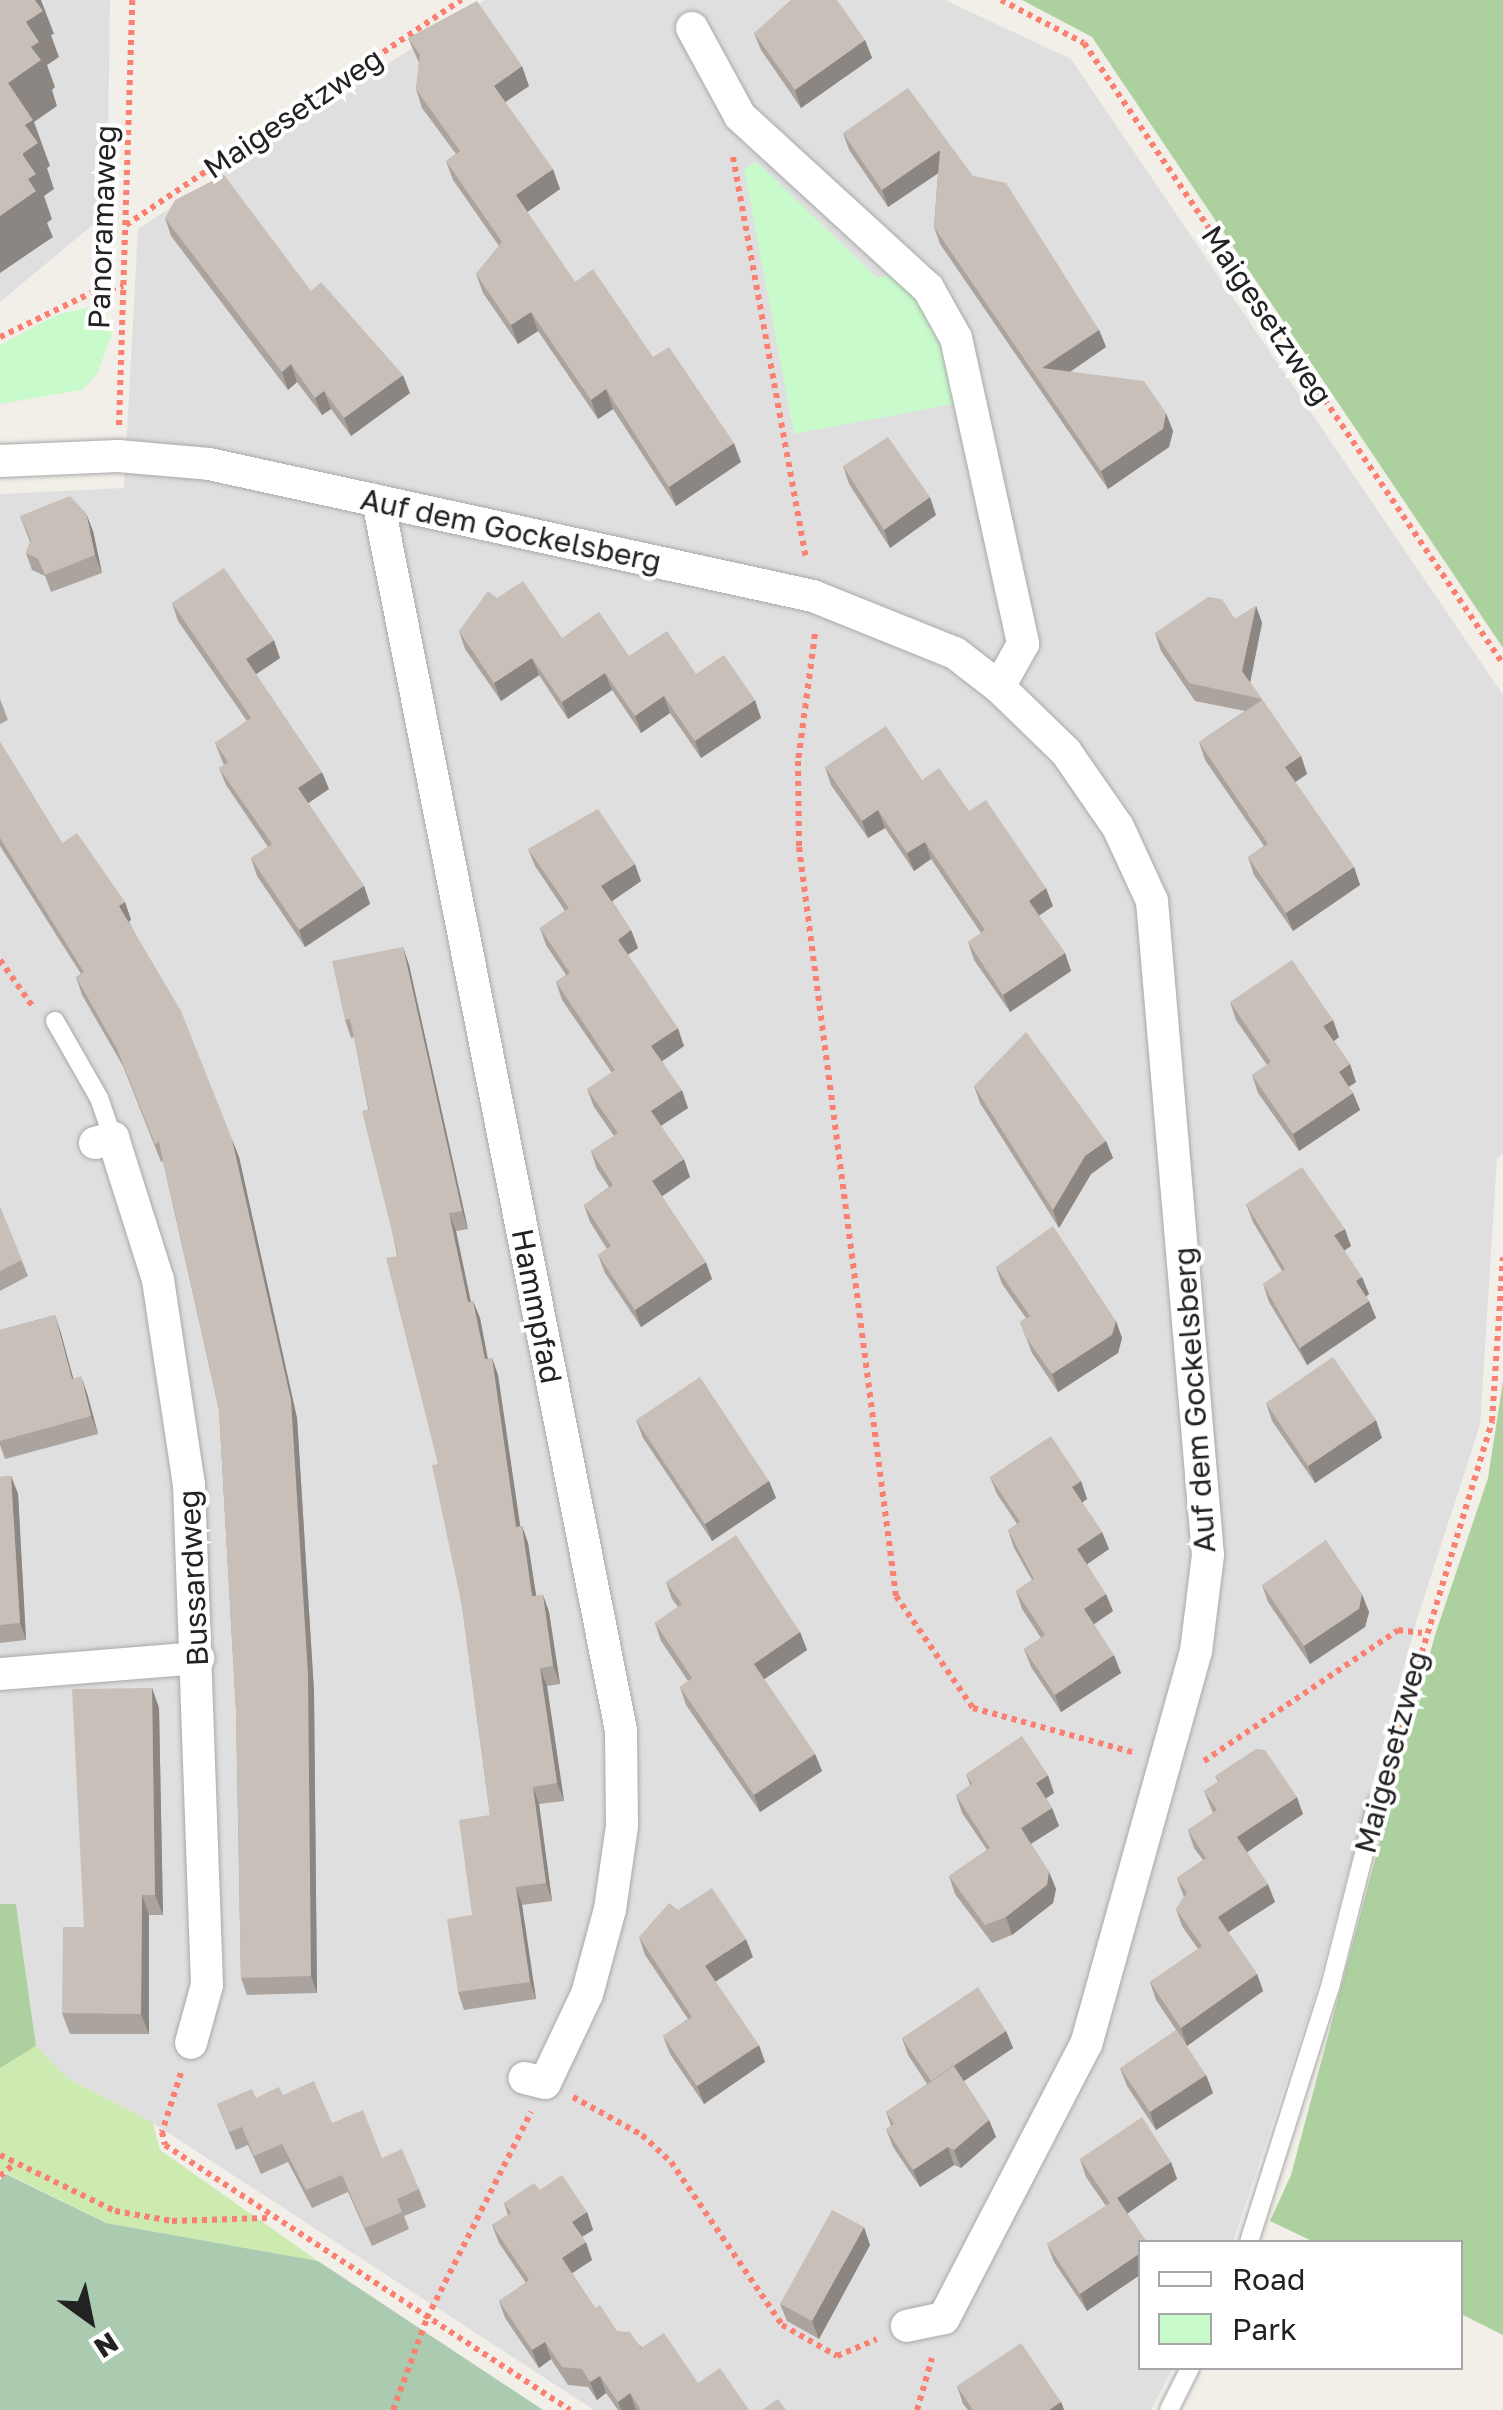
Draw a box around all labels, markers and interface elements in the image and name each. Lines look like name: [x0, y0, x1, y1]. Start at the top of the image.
street label: Maigesetzweg: [197, 40, 389, 186]
street label: Panoramaweg: [80, 124, 124, 330]
street label: Maigesetzweg: [1194, 219, 1340, 411]
street label: Auf dem Gockelsberg: [357, 481, 665, 579]
street label: Hammpfad: [504, 1226, 570, 1386]
street label: Auf dem Gockelsberg: [1165, 1246, 1223, 1554]
street label: Bussardweg: [170, 1489, 216, 1667]
street label: Maigesetzweg: [1347, 1647, 1435, 1857]
legend: [1138, 2240, 1463, 2370]
text: Road: [1232, 2261, 1306, 2297]
north arrow: [40, 2270, 140, 2370]
text: Park: [1232, 2311, 1297, 2347]
text: N: [89, 2326, 125, 2365]

